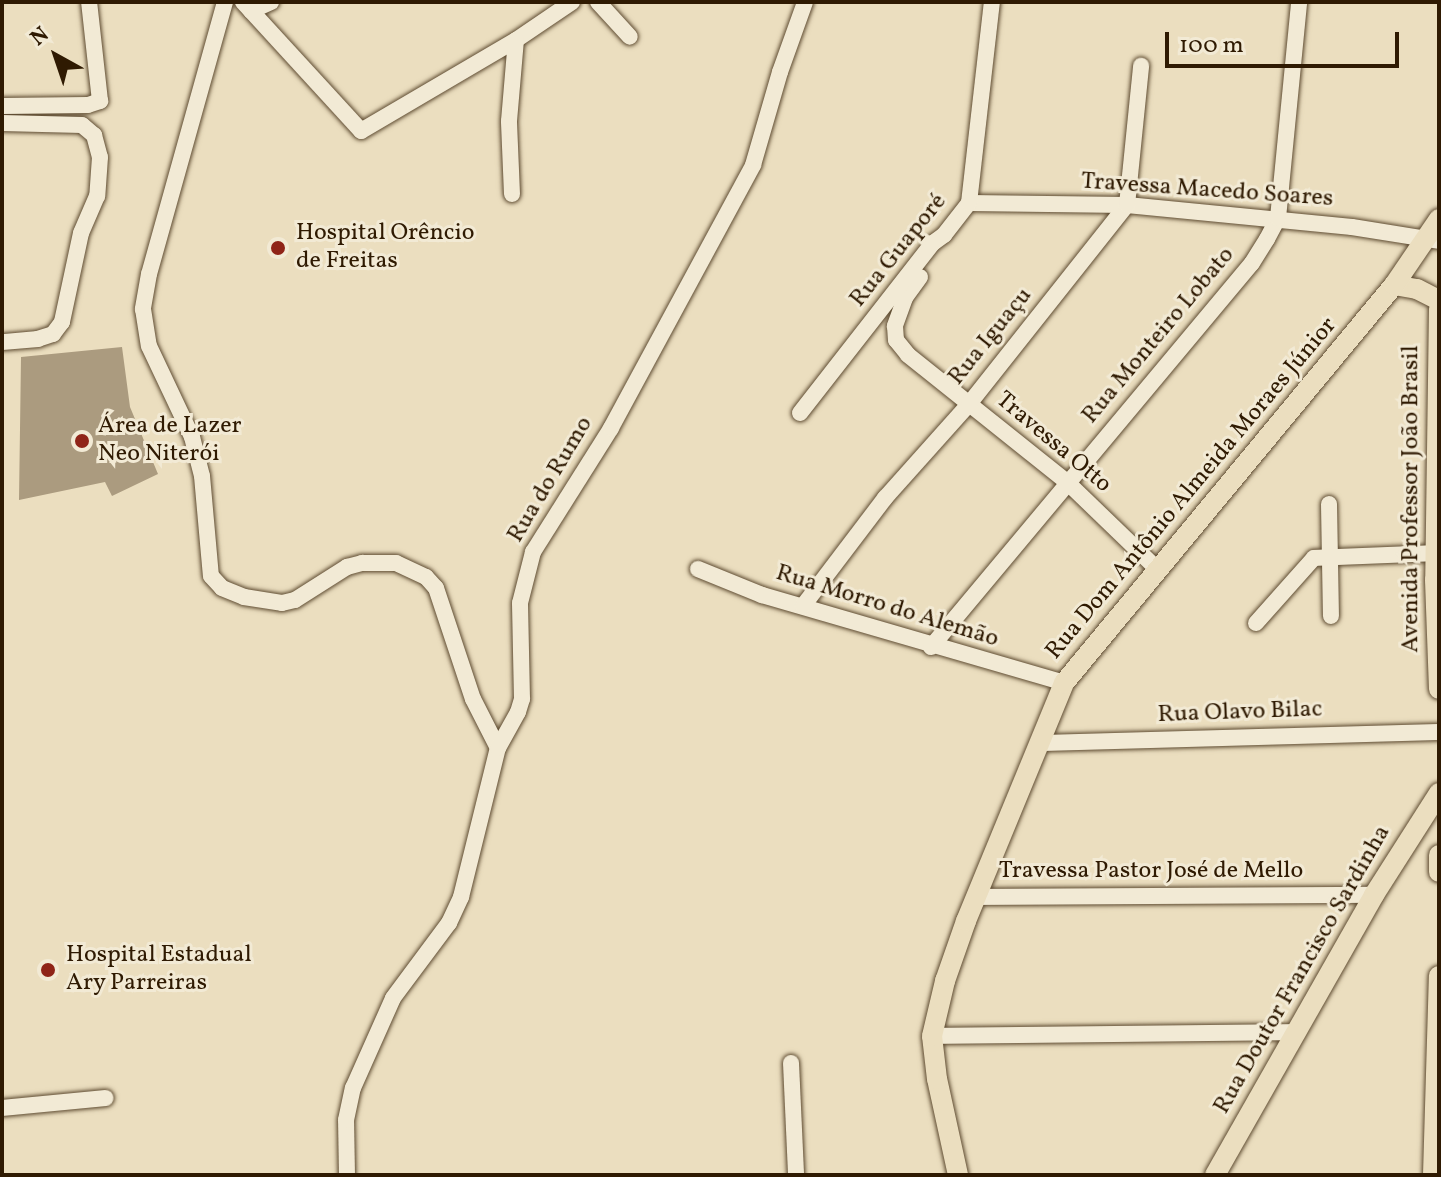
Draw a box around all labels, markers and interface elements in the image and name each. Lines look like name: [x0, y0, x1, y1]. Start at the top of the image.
north arrow: [16, 16, 96, 96]
scale bar: [1169, 16, 1403, 66]
text: N: [24, 20, 56, 54]
text: 100 m: [1179, 29, 1244, 63]
street label: Travessa Macedo Soares: [1080, 168, 1334, 214]
street label: Rua Guaporé: [844, 188, 954, 314]
place label: Hospital Orêncio de Freitas: [296, 220, 474, 276]
marker: Hospital Orêncio de Freitas: [267, 237, 289, 259]
street label: Rua Monteiro Lobato: [1077, 242, 1241, 430]
street label: Rua Iguaçu: [943, 282, 1039, 392]
street label: Rua Dom Antônio Almeida Moraes Júnior: [1040, 312, 1344, 666]
street label: Avenida Professor João Brasil: [1398, 345, 1426, 653]
street label: Travessa Otto: [989, 386, 1117, 500]
street label: Rua do Rumo: [502, 412, 600, 548]
place label: Área de Lazer Neo Niterói: [98, 413, 242, 469]
marker: Área de Lazer Neo Niterói: [73, 432, 91, 450]
street label: Rua Morro do Alemão: [772, 559, 1002, 655]
street label: Rua Olavo Bilac: [1157, 696, 1323, 730]
street label: Rua Doutor Francisco Sardinha: [1208, 821, 1398, 1119]
street label: Travessa Pastor José de Mello: [999, 858, 1303, 886]
place label: Hospital Estadual Ary Parreiras: [66, 942, 252, 998]
marker: Hospital Estadual Ary Parreiras: [37, 959, 59, 981]

